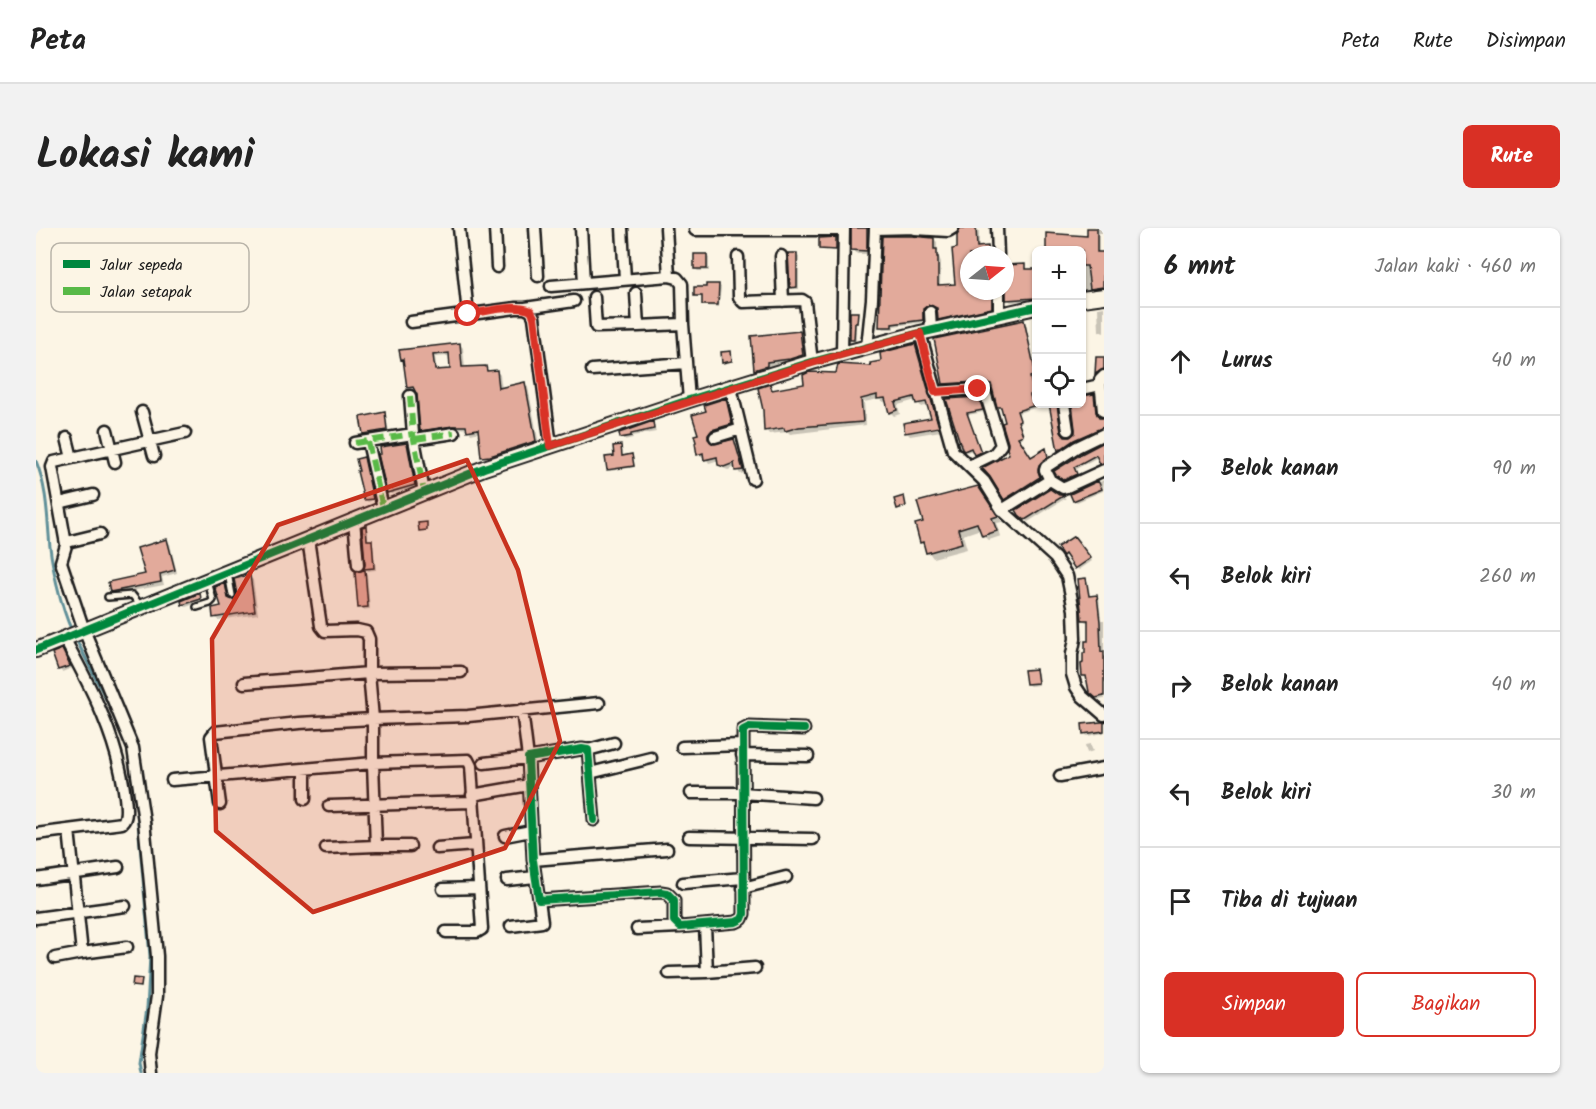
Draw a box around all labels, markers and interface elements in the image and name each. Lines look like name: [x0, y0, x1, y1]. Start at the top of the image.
text: Peta: [30, 19, 86, 64]
text: Peta: [1341, 25, 1380, 58]
text: Rute: [1413, 25, 1453, 58]
text: Disimpan: [1486, 25, 1566, 58]
text: Lokasi kami: [36, 123, 254, 190]
button: Rute: [1463, 125, 1560, 188]
legend: [51, 243, 249, 312]
north arrow: [960, 246, 1014, 300]
map controls: [1032, 246, 1086, 408]
button: +: [1032, 246, 1086, 300]
text: 6 mnt: [1164, 246, 1236, 288]
text: Jalan kaki · 460 m: [1375, 251, 1536, 283]
text: Jalur sepeda: [100, 253, 183, 278]
text: Jalan setapak: [100, 280, 192, 305]
route start: [454, 300, 480, 326]
button: −: [1032, 300, 1086, 354]
text: Lurus: [1221, 344, 1273, 379]
icon: ahead: [1164, 345, 1197, 378]
text: 40 m: [1491, 345, 1536, 377]
button: locate: [1032, 354, 1086, 408]
route end: [964, 375, 990, 401]
text: Belok kanan: [1221, 452, 1338, 487]
icon: right: [1164, 453, 1197, 486]
text: 90 m: [1492, 453, 1536, 485]
text: Belok kiri: [1221, 560, 1311, 595]
icon: left: [1164, 561, 1197, 594]
text: 260 m: [1479, 561, 1536, 593]
text: Belok kanan: [1221, 668, 1338, 703]
icon: right: [1164, 669, 1197, 702]
text: 40 m: [1491, 669, 1536, 701]
text: Belok kiri: [1221, 776, 1311, 811]
icon: left: [1164, 777, 1197, 810]
text: 30 m: [1491, 777, 1536, 809]
text: Tiba di tujuan: [1221, 884, 1357, 919]
icon: arrive: [1164, 885, 1197, 918]
button: Simpan: [1164, 972, 1344, 1037]
button: Bagikan: [1356, 972, 1536, 1037]

